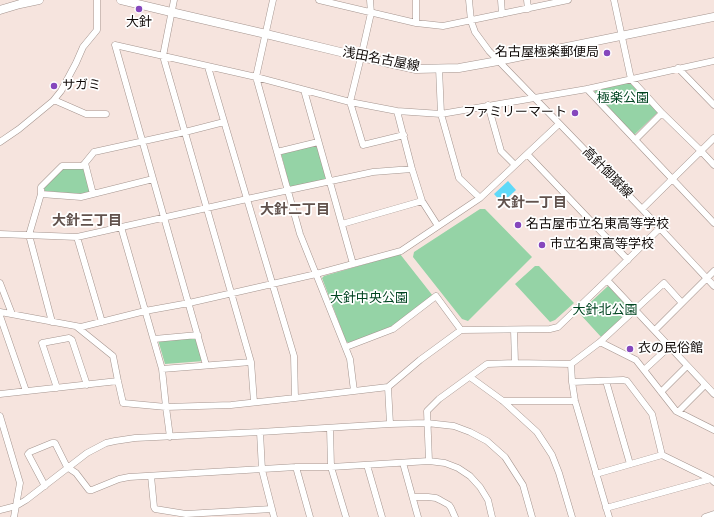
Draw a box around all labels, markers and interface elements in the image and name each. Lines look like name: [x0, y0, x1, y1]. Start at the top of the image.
marker: 大針: [134, 4, 144, 14]
place label: 大針: [126, 15, 152, 31]
street label: 浅田名古屋線: [341, 45, 421, 75]
place label: 名古屋極楽郵便局: [495, 45, 599, 61]
marker: 名古屋極楽郵便局: [602, 48, 612, 58]
place label: サガミ: [62, 78, 101, 94]
marker: サガミ: [49, 81, 59, 91]
park label: 極楽公園: [597, 91, 649, 107]
place label: ファミリーマート: [463, 105, 567, 121]
marker: ファミリーマート: [570, 108, 580, 118]
street label: 高針御嶽線: [579, 144, 635, 202]
district label: 大針一丁目: [497, 195, 567, 211]
district label: 大針二丁目: [260, 202, 330, 218]
district label: 大針三丁目: [52, 213, 122, 229]
place label: 名古屋市立名東高等学校: [526, 217, 669, 233]
marker: 名古屋市立名東高等学校: [513, 220, 523, 230]
place label: 市立名東高等学校: [550, 237, 654, 253]
marker: 市立名東高等学校: [537, 240, 547, 250]
park label: 大針中央公園: [330, 291, 408, 307]
park label: 大針北公園: [573, 303, 637, 319]
place label: 衣の民俗館: [638, 341, 703, 357]
marker: 衣の民俗館: [625, 344, 635, 354]

